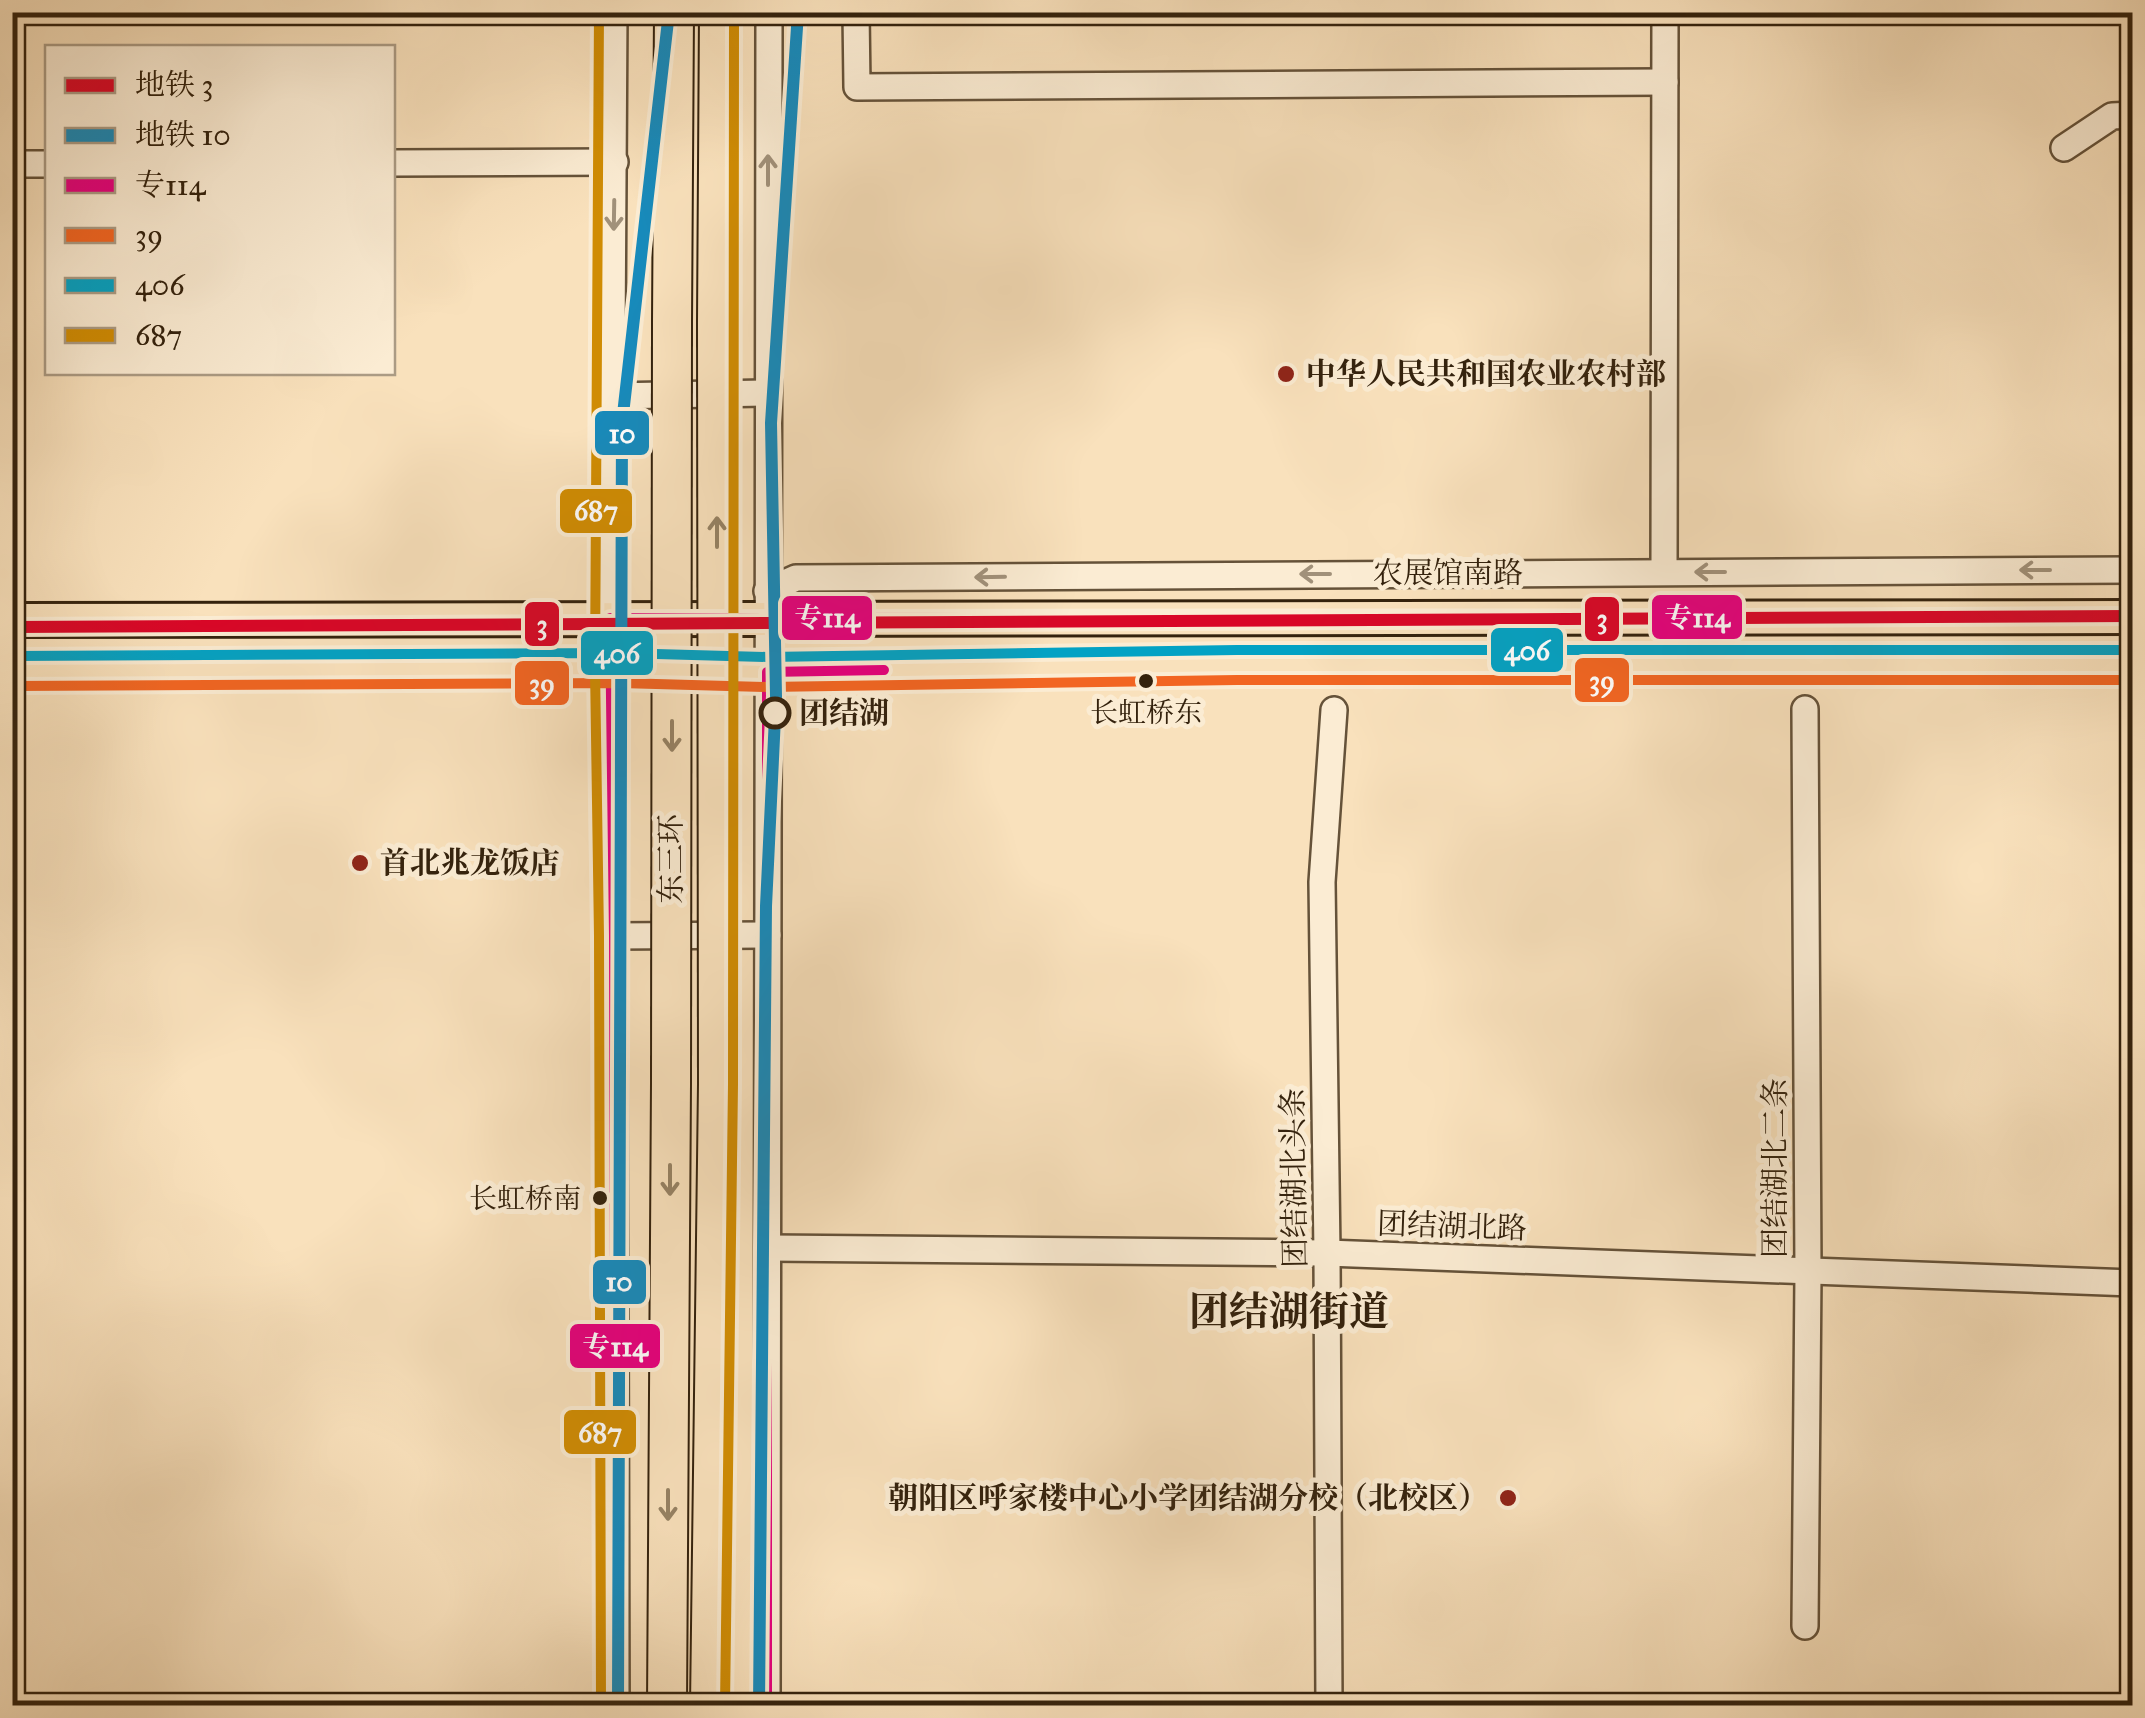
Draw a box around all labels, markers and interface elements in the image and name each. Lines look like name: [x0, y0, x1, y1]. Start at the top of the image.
legend: [45, 45, 395, 375]
text: 地铁 3: [135, 67, 213, 103]
text: 地铁 10: [135, 117, 231, 153]
one-way arrow: [759, 155, 778, 187]
text: 专114: [135, 167, 207, 203]
one-way arrow: [604, 198, 624, 230]
text: 39: [135, 217, 163, 254]
text: 406: [135, 267, 186, 303]
text: 687: [135, 317, 182, 353]
place label: 中华人民共和国农业农村部: [1306, 356, 1666, 392]
marker: 中华人民共和国农业农村部: [1275, 363, 1297, 385]
line badge: 10: [593, 409, 651, 457]
text: 10: [608, 416, 636, 451]
line badge: 687: [558, 487, 634, 535]
text: 687: [574, 493, 618, 528]
one-way arrow: [708, 516, 726, 548]
street label: 农展馆南路: [1373, 555, 1523, 591]
one-way arrow: [2020, 560, 2052, 580]
one-way arrow: [1695, 562, 1728, 582]
one-way arrow: [1300, 564, 1332, 584]
one-way arrow: [975, 567, 1007, 586]
line badge: 专114: [1650, 593, 1744, 641]
line badge: 专114: [780, 594, 874, 642]
line badge: 3: [1583, 595, 1621, 643]
line badge: 3: [523, 600, 561, 648]
text: 专114: [794, 600, 861, 635]
text: 专114: [1664, 600, 1731, 635]
text: 3: [1596, 601, 1608, 636]
text: 3: [536, 607, 548, 642]
line badge: 406: [1489, 626, 1565, 674]
line badge: 406: [579, 629, 655, 677]
text: 406: [1504, 633, 1552, 668]
text: 406: [594, 636, 642, 671]
line badge: 39: [1573, 656, 1631, 704]
line badge: 39: [513, 659, 571, 707]
text: 39: [1589, 663, 1615, 698]
text: 39: [529, 666, 555, 701]
marker: 长虹桥东: [1136, 671, 1156, 691]
place label: 团结湖: [799, 695, 889, 731]
place label: 长虹桥东: [1090, 695, 1202, 730]
marker: 团结湖: [760, 698, 790, 728]
one-way arrow: [662, 718, 682, 751]
street label: 东三环: [653, 814, 689, 904]
place label: 首北兆龙饭店: [380, 845, 560, 881]
marker: 首北兆龙饭店: [349, 852, 371, 874]
street label: 团结湖北二条: [1757, 1078, 1793, 1258]
street label: 团结湖北头条: [1274, 1088, 1314, 1268]
one-way arrow: [661, 1164, 680, 1196]
place label: 长虹桥南: [469, 1181, 581, 1216]
marker: 长虹桥南: [590, 1188, 610, 1208]
street label: 团结湖北路: [1376, 1205, 1528, 1247]
line badge: 10: [591, 1258, 648, 1306]
text: 10: [605, 1264, 633, 1299]
district label: 团结湖街道: [1189, 1287, 1389, 1336]
line badge: 专114: [568, 1322, 662, 1370]
text: 专114: [582, 1329, 649, 1364]
line badge: 687: [562, 1408, 638, 1456]
text: 687: [578, 1415, 622, 1450]
place label: 朝阳区呼家楼中心小学团结湖分校（北校区）: [888, 1480, 1488, 1516]
marker: 朝阳区呼家楼中心小学团结湖分校（北校区）: [1497, 1487, 1519, 1509]
one-way arrow: [658, 1488, 678, 1521]

